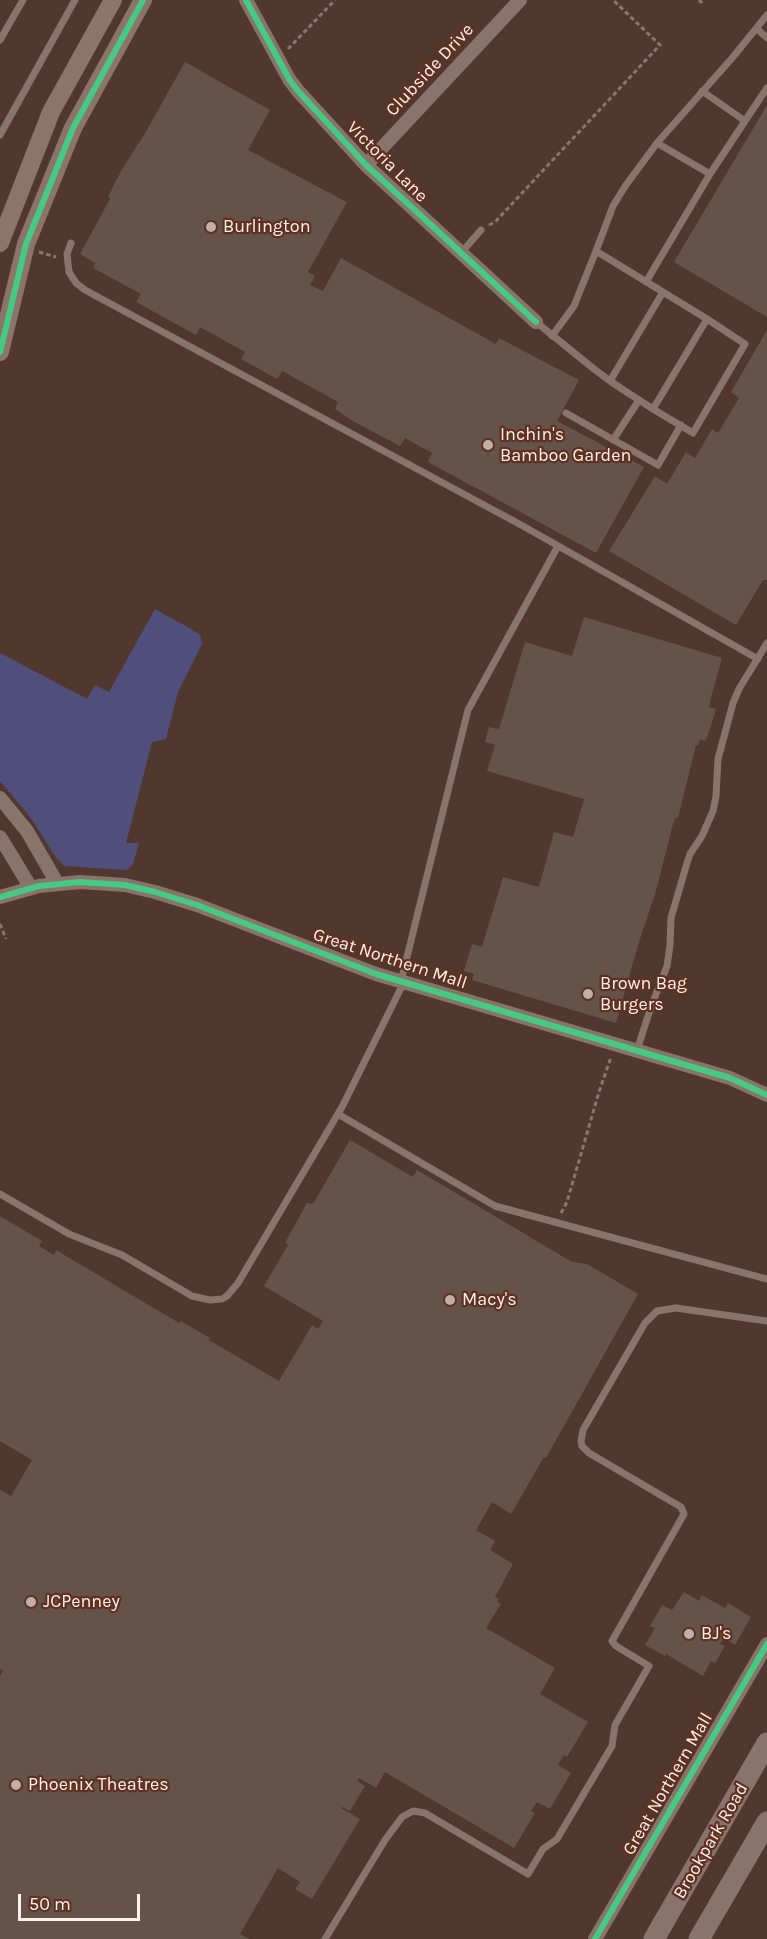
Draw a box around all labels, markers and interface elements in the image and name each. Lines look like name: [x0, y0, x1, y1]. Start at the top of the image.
street label: Clubside Drive: [382, 19, 478, 121]
street label: Victoria Lane: [342, 117, 432, 207]
place label: Burlington: [223, 216, 310, 238]
marker: Burlington: [204, 220, 218, 234]
place label: Inchin's Bamboo Garden: [500, 424, 631, 466]
marker: Inchin's Bamboo Garden: [481, 438, 495, 452]
street label: Great Northern Mall: [310, 924, 470, 994]
place label: Brown Bag Burgers: [600, 973, 687, 1016]
marker: Brown Bag Burgers: [581, 987, 595, 1001]
place label: Macy's: [462, 1289, 517, 1311]
marker: Macy's: [443, 1293, 457, 1307]
place label: JCPenney: [43, 1591, 120, 1613]
marker: JCPenney: [24, 1595, 38, 1609]
place label: BJ's: [701, 1623, 731, 1645]
marker: BJ's: [682, 1627, 696, 1641]
street label: Great Northern Mall: [618, 1709, 718, 1859]
place label: Phoenix Theatres: [28, 1774, 169, 1796]
marker: Phoenix Theatres: [9, 1778, 23, 1792]
street label: Brookpark Road: [669, 1779, 753, 1903]
scale bar: [21, 1882, 142, 1920]
text: 50 m: [29, 1893, 71, 1915]

